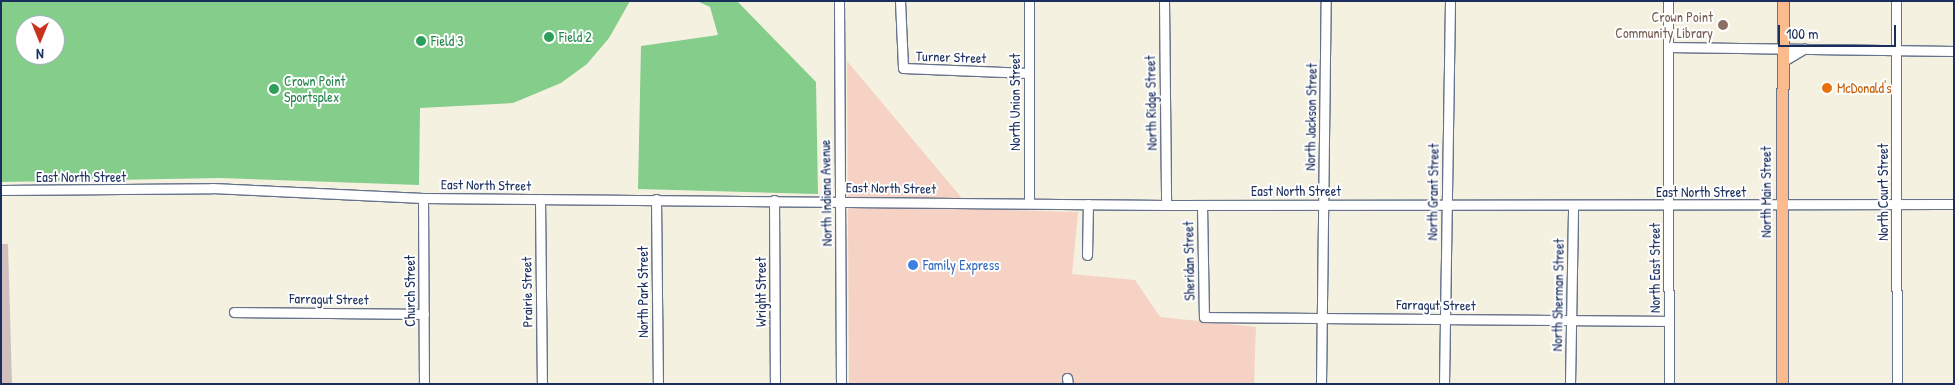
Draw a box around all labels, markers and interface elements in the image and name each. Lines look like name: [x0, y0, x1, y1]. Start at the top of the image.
place label: Crown Point Community Library: [1615, 9, 1713, 41]
north arrow: [15, 15, 65, 65]
scale bar: [1780, 15, 1898, 47]
marker: Crown Point Community Library: [1717, 19, 1729, 31]
text: 100 m: [1786, 23, 1819, 44]
place label: Field 2: [559, 29, 592, 45]
marker: Field 2: [543, 31, 555, 43]
place label: Field 3: [431, 33, 464, 49]
marker: Field 3: [415, 35, 427, 47]
text: N: [36, 45, 44, 64]
street label: Turner Street: [915, 47, 987, 67]
street label: North Union Street: [1007, 53, 1023, 151]
street label: North Ridge Street: [1142, 55, 1160, 151]
street label: North Jackson Street: [1302, 63, 1320, 171]
place label: Crown Point Sportsplex: [284, 73, 345, 105]
place label: McDonald's: [1837, 80, 1892, 96]
marker: McDonald's: [1821, 82, 1833, 94]
marker: Crown Point Sportsplex: [268, 83, 280, 95]
street label: North Indiana Avenue: [817, 140, 835, 246]
street label: North Grant Street: [1424, 143, 1442, 241]
street label: North Court Street: [1875, 143, 1891, 241]
street label: North Main Street: [1758, 146, 1774, 238]
street label: East North Street: [36, 169, 126, 185]
street label: East North Street: [441, 176, 531, 194]
street label: East North Street: [846, 179, 936, 197]
street label: East North Street: [1251, 183, 1341, 199]
street label: East North Street: [1656, 184, 1746, 200]
street label: Sheridan Street: [1180, 221, 1198, 301]
street label: North East Street: [1647, 223, 1663, 313]
street label: North Sherman Street: [1549, 238, 1567, 352]
street label: North Park Street: [635, 246, 651, 338]
street label: Church Street: [402, 255, 418, 327]
street label: Prairie Street: [518, 257, 536, 327]
street label: Wright Street: [753, 257, 769, 327]
place label: Family Express: [923, 257, 999, 273]
marker: Family Express: [907, 259, 919, 271]
street label: Farragut Street: [289, 290, 369, 308]
street label: Farragut Street: [1396, 296, 1476, 314]

